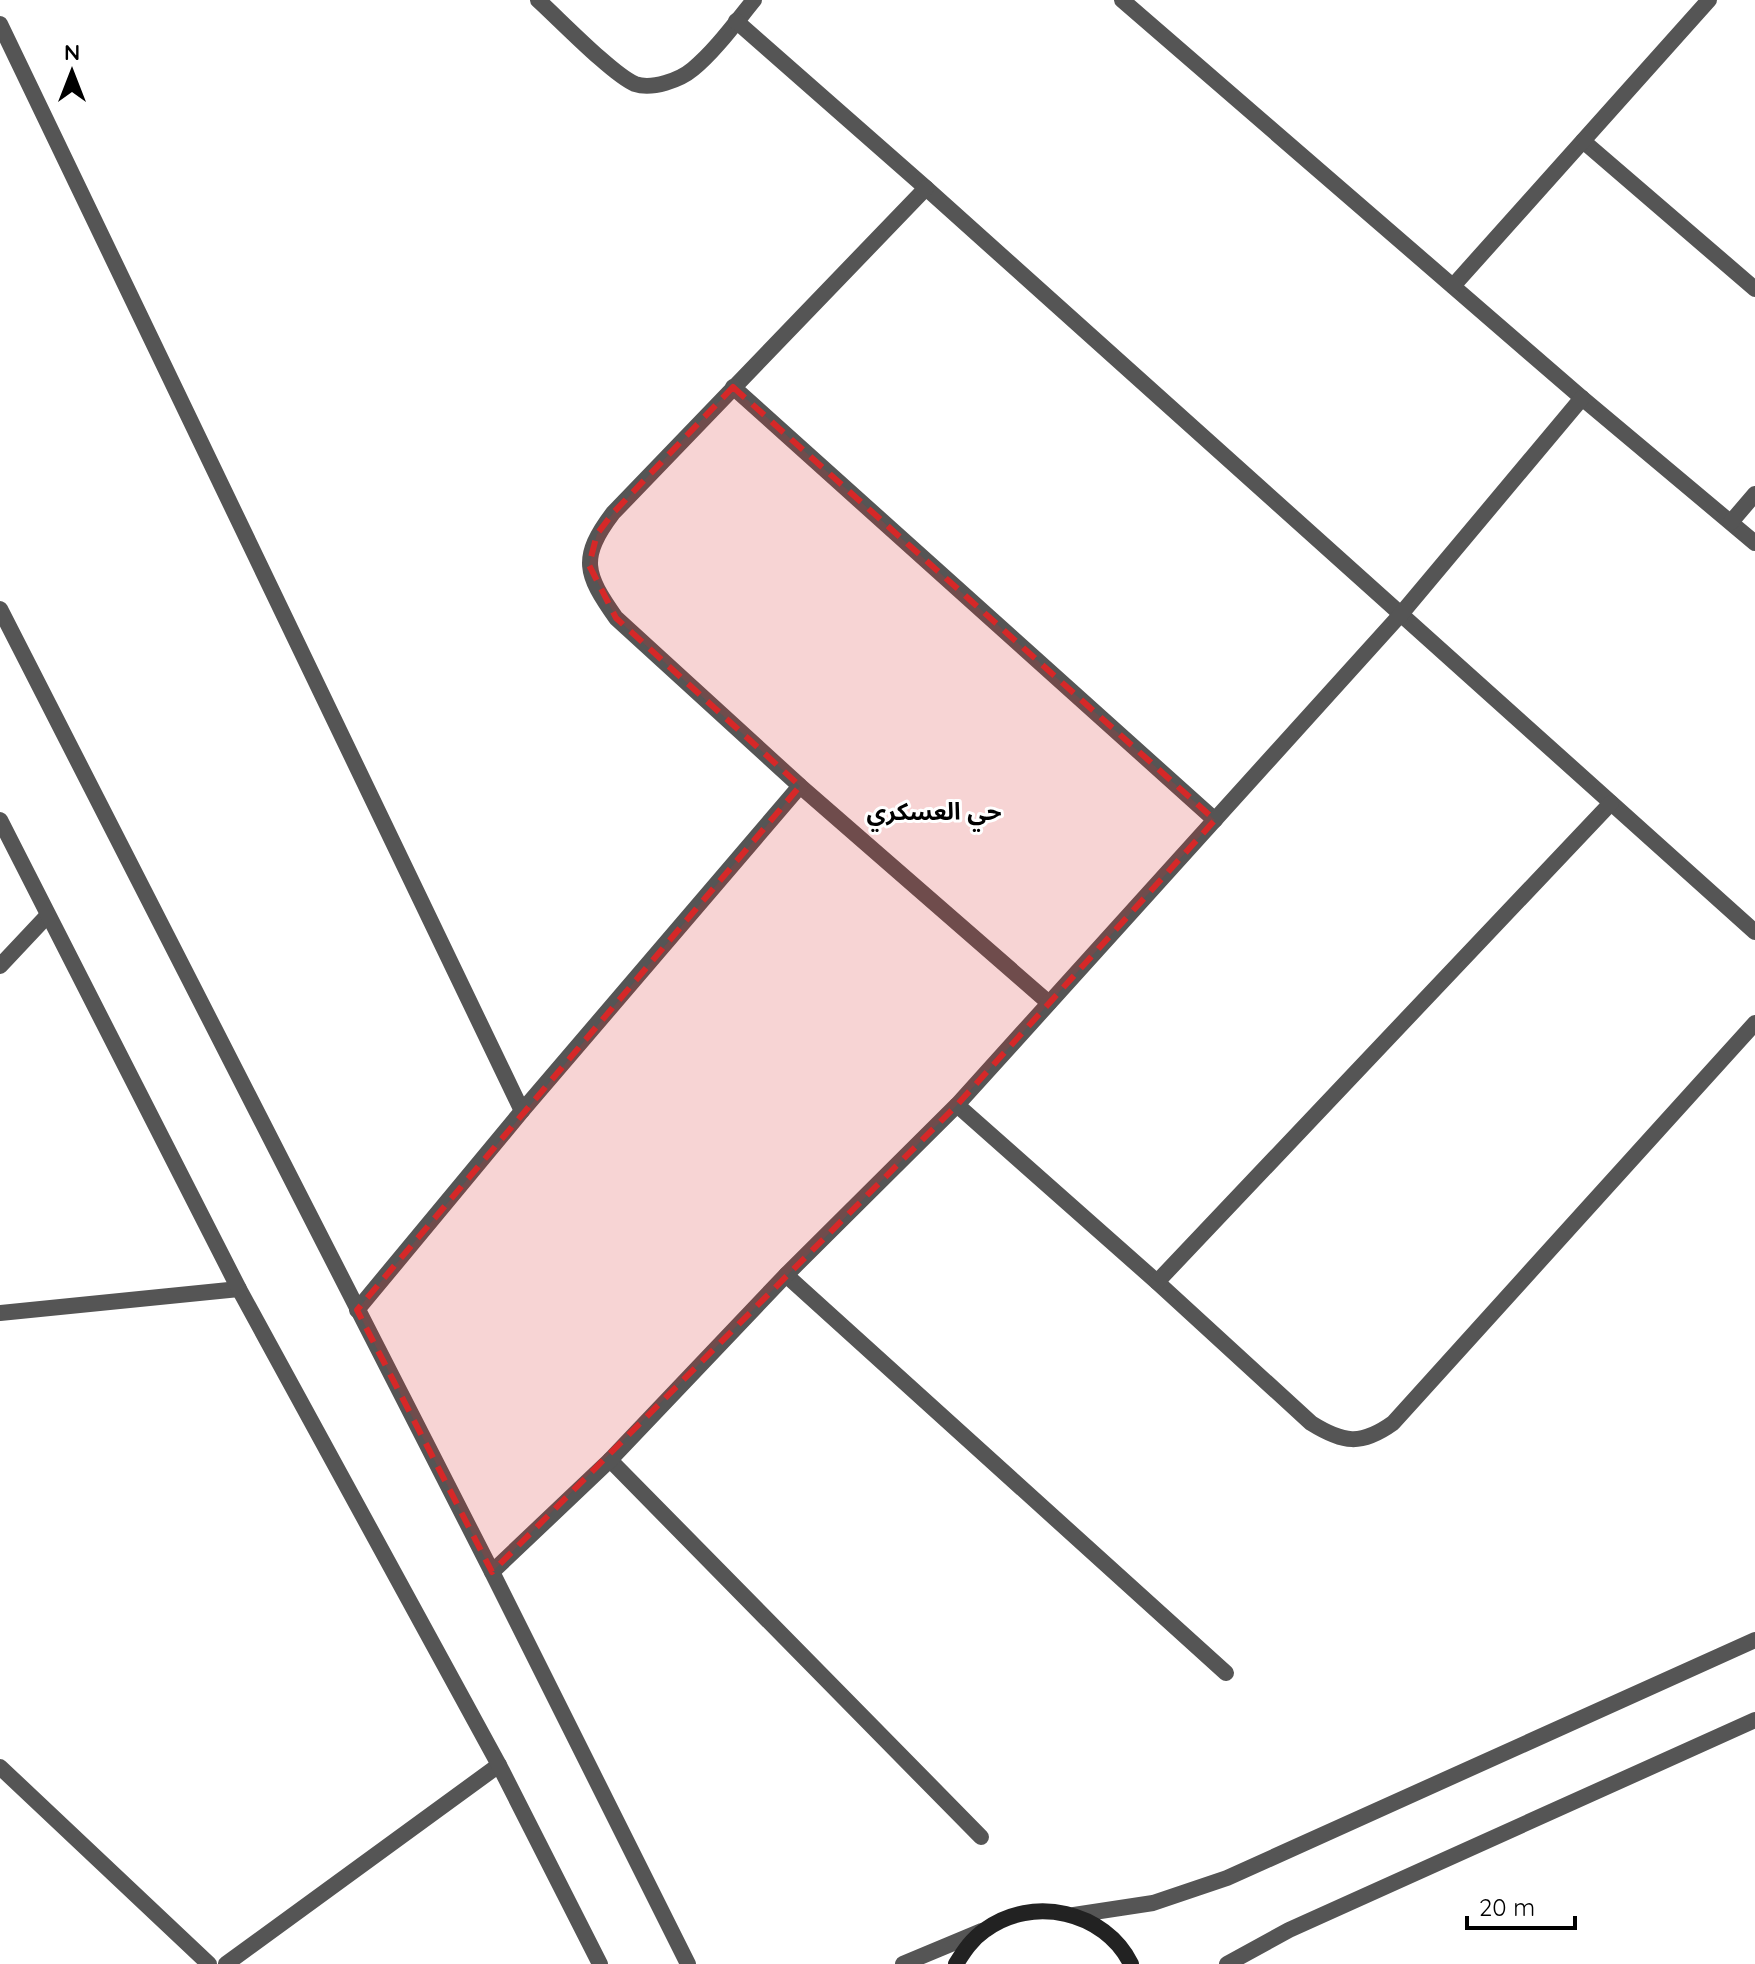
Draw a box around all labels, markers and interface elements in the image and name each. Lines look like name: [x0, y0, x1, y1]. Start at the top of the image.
north arrow: [32, 32, 112, 112]
text: N: [64, 38, 80, 66]
district label: حي العسكري: [866, 796, 1002, 832]
scale bar: [1467, 1880, 1575, 1930]
text: 20 m: [1479, 1892, 1535, 1922]

